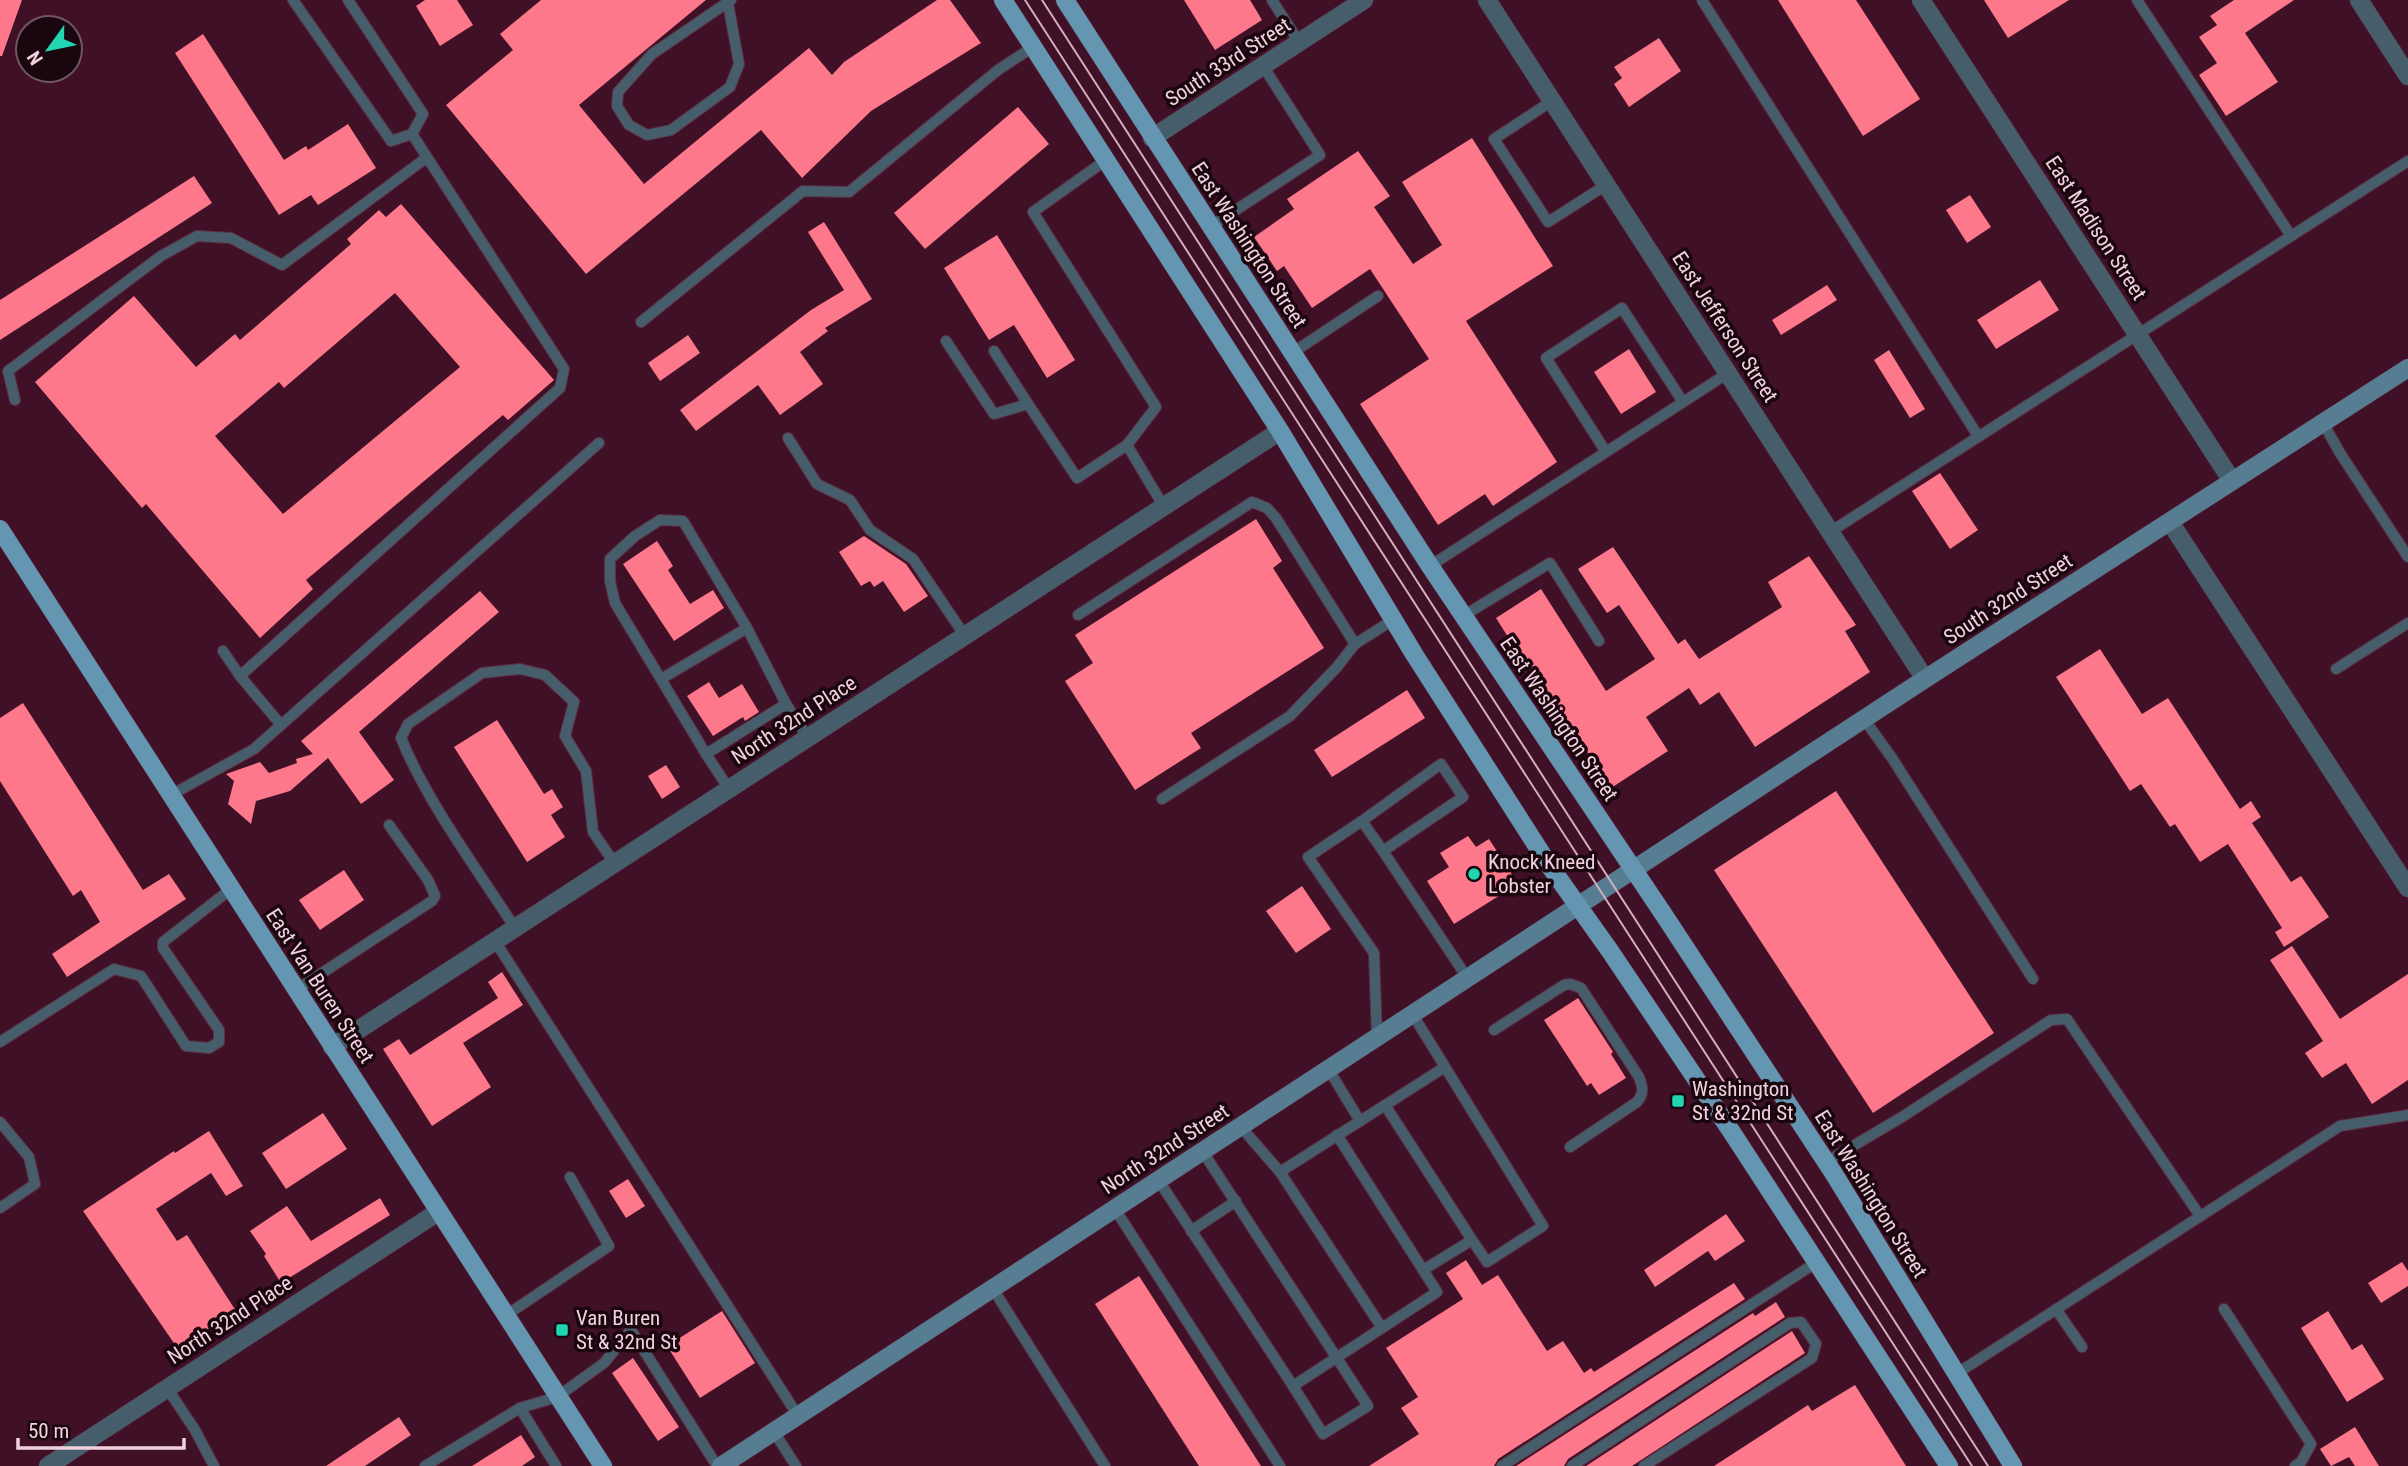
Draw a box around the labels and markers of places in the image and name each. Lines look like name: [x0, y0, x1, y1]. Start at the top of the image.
place label: Knock Kneed Lobster: [1488, 850, 1595, 898]
marker: Knock Kneed Lobster: [1466, 866, 1482, 882]
place label: Washington St & 32nd St: [1692, 1077, 1793, 1125]
marker: Washington St & 32nd St: [1670, 1093, 1686, 1109]
place label: Van Buren St & 32nd St: [576, 1306, 677, 1354]
marker: Van Buren St & 32nd St: [554, 1322, 570, 1338]

